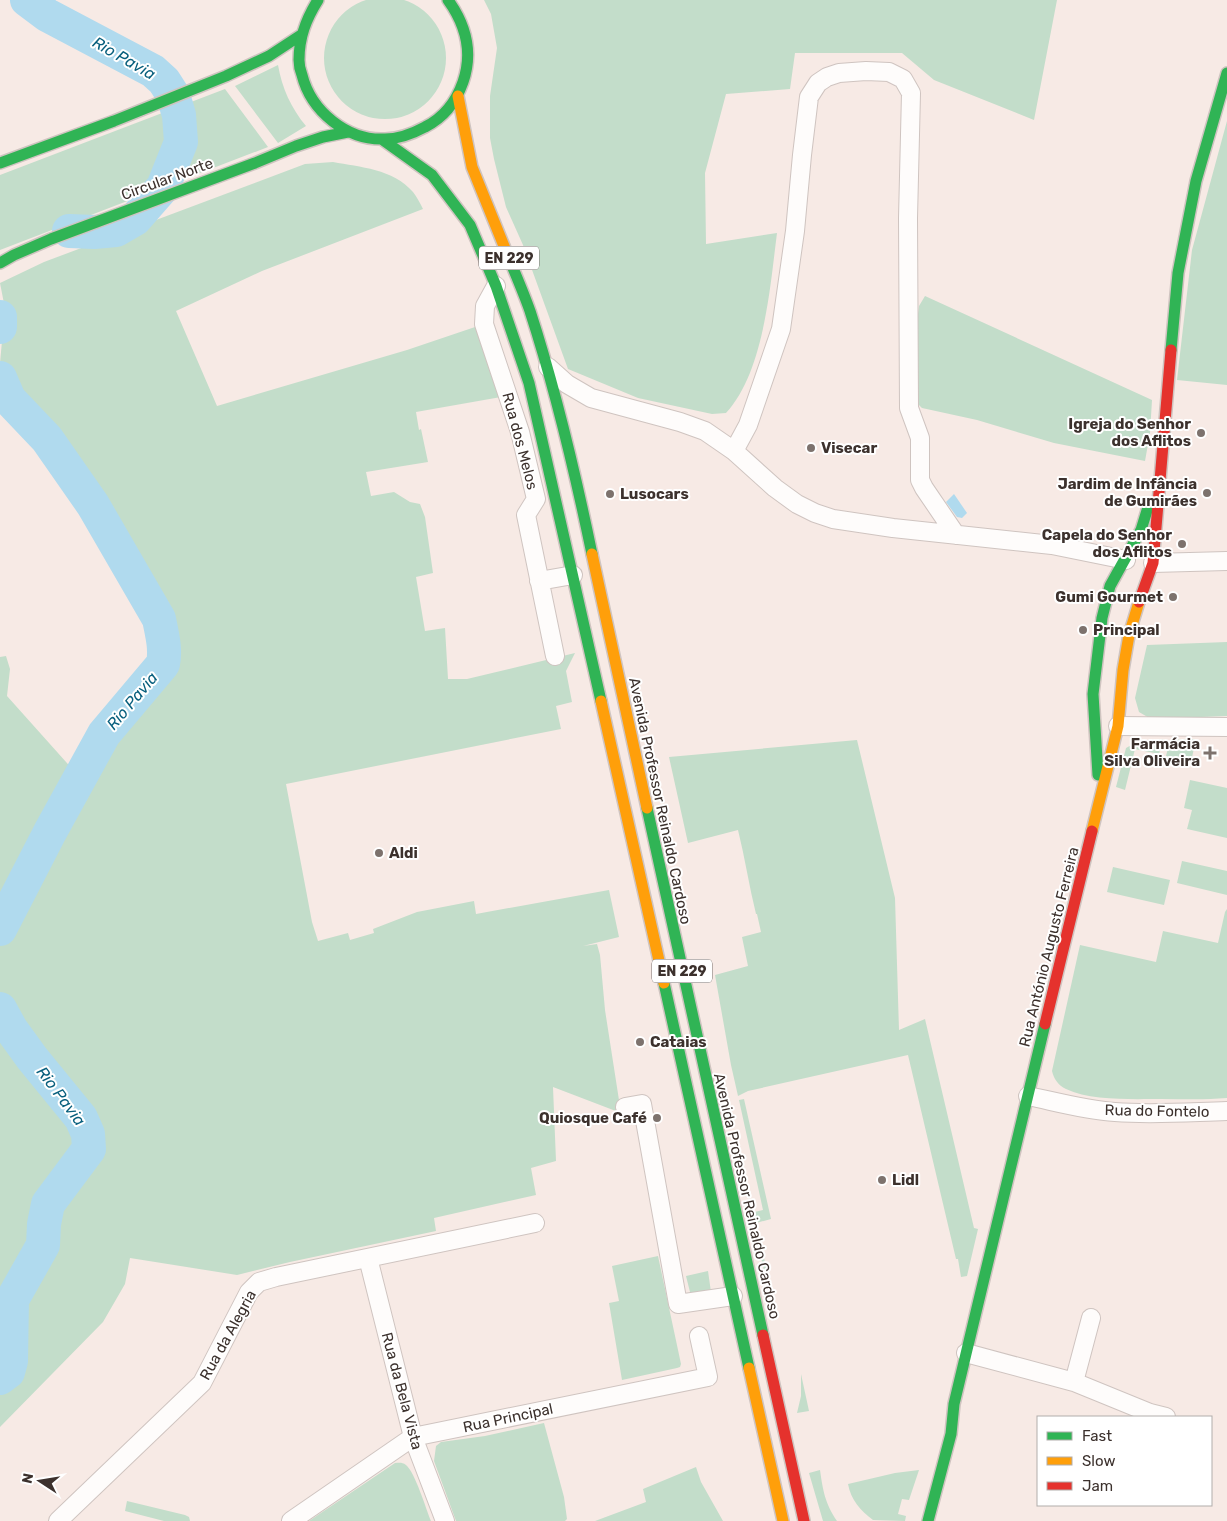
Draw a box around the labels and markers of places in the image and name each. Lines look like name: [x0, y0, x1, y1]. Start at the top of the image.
place label: Igreja do Senhor dos Aflitos: [1068, 415, 1191, 450]
marker: Igreja do Senhor dos Aflitos: [1195, 427, 1207, 439]
place label: Visecar: [821, 439, 877, 457]
marker: Visecar: [805, 442, 817, 454]
place label: Jardim de Infância de Gumirães: [1058, 475, 1197, 510]
place label: Lusocars: [620, 485, 689, 503]
marker: Jardim de Infância de Gumirães: [1201, 487, 1213, 499]
marker: Lusocars: [604, 488, 616, 500]
place label: Capela do Senhor dos Aflitos: [1042, 526, 1172, 561]
marker: Capela do Senhor dos Aflitos: [1176, 538, 1188, 550]
place label: Gumi Gourmet: [1055, 588, 1163, 606]
marker: Gumi Gourmet: [1167, 591, 1179, 603]
place label: Principal: [1093, 621, 1160, 639]
marker: Principal: [1077, 624, 1089, 636]
place label: Farmácia Silva Oliveira: [1104, 735, 1200, 770]
marker: Farmácia Silva Oliveira: [1204, 747, 1216, 759]
place label: Aldi: [389, 844, 418, 862]
marker: Aldi: [373, 847, 385, 859]
place label: Cataias: [650, 1033, 707, 1051]
marker: Cataias: [634, 1036, 646, 1048]
place label: Quiosque Café: [539, 1109, 647, 1127]
marker: Quiosque Café: [651, 1112, 663, 1124]
place label: Lidl: [892, 1171, 919, 1189]
marker: Lidl: [876, 1174, 888, 1186]

